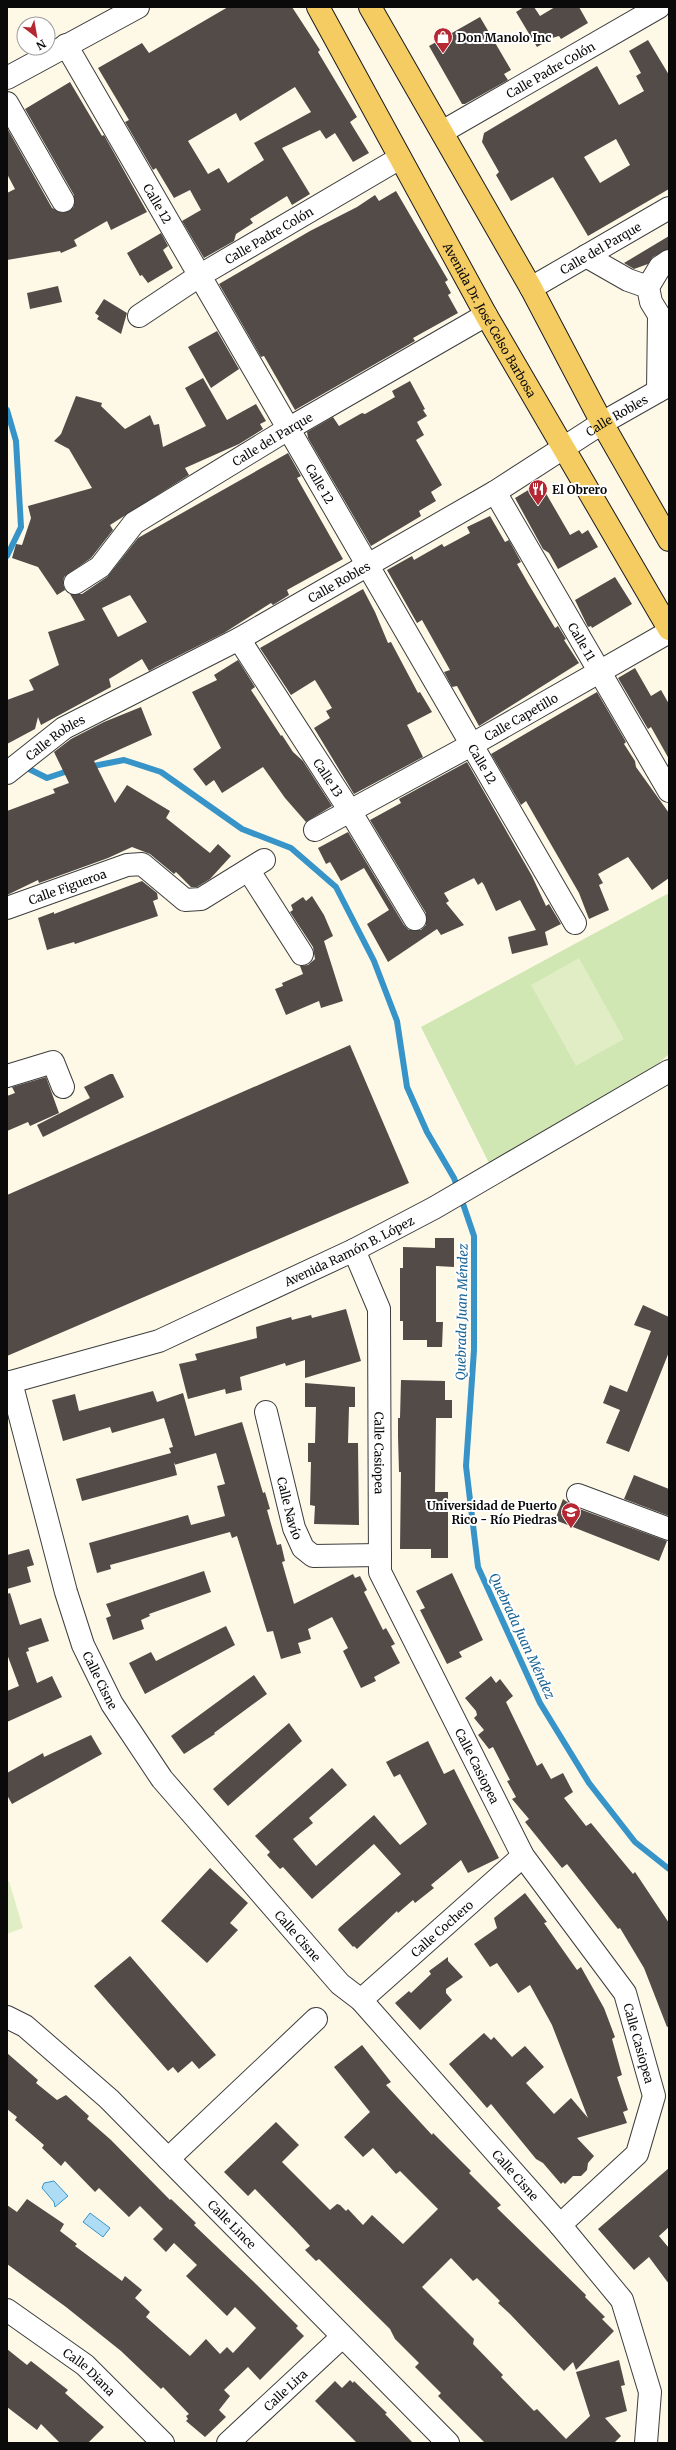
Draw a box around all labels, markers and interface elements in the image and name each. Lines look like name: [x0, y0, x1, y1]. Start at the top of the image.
north arrow: [16, 16, 56, 56]
shop icon: Don Manolo Inc: [432, 26, 454, 54]
place label: Don Manolo Inc: [457, 30, 551, 45]
text: N: [34, 36, 48, 53]
street label: Calle Padre Colón: [503, 38, 597, 101]
street label: Calle 12: [140, 181, 175, 226]
street label: Calle Padre Colón: [222, 203, 316, 267]
street label: Calle del Parque: [557, 219, 643, 277]
street label: Avenida Dr. José Celso Barbosa: [440, 239, 540, 400]
street label: Calle Robles: [583, 391, 650, 439]
street label: Calle del Parque: [229, 409, 315, 469]
street label: Calle 12: [303, 461, 338, 506]
restaurant icon: El Obrero: [527, 478, 549, 506]
place label: El Obrero: [552, 482, 607, 497]
street label: Calle Robles: [305, 558, 373, 605]
street label: Calle 11: [565, 620, 599, 664]
street label: Calle Capetillo: [481, 690, 560, 744]
street label: Calle Robles: [22, 711, 87, 763]
street label: Calle 12: [465, 741, 500, 786]
street label: Calle 13: [311, 756, 346, 800]
street label: Calle Figueroa: [26, 865, 109, 907]
street label: Avenida Ramón B. López: [281, 1212, 417, 1289]
water label: Quebrada Juan Méndez: [452, 1243, 472, 1381]
street label: Calle Casiopea: [372, 1412, 387, 1495]
street label: Calle Navío: [274, 1475, 306, 1542]
place label: Universidad de Puerto Rico - Río Piedras: [427, 1498, 557, 1527]
school or university icon: Universidad de Puerto Rico - Río Piedras: [560, 1501, 582, 1529]
water label: Quebrada Juan Méndez: [485, 1570, 559, 1702]
street label: Calle Cisne: [80, 1649, 121, 1712]
street label: Calle Casiopea: [452, 1726, 503, 1806]
street label: Calle Cochero: [408, 1897, 476, 1960]
street label: Calle Cisne: [272, 1907, 324, 1964]
street label: Calle Casiopea: [621, 2001, 658, 2085]
street label: Calle Cisne: [489, 2146, 542, 2203]
street label: Calle Lince: [205, 2197, 260, 2252]
street label: Calle Diana: [60, 2345, 119, 2399]
street label: Calle Lira: [260, 2366, 310, 2414]

